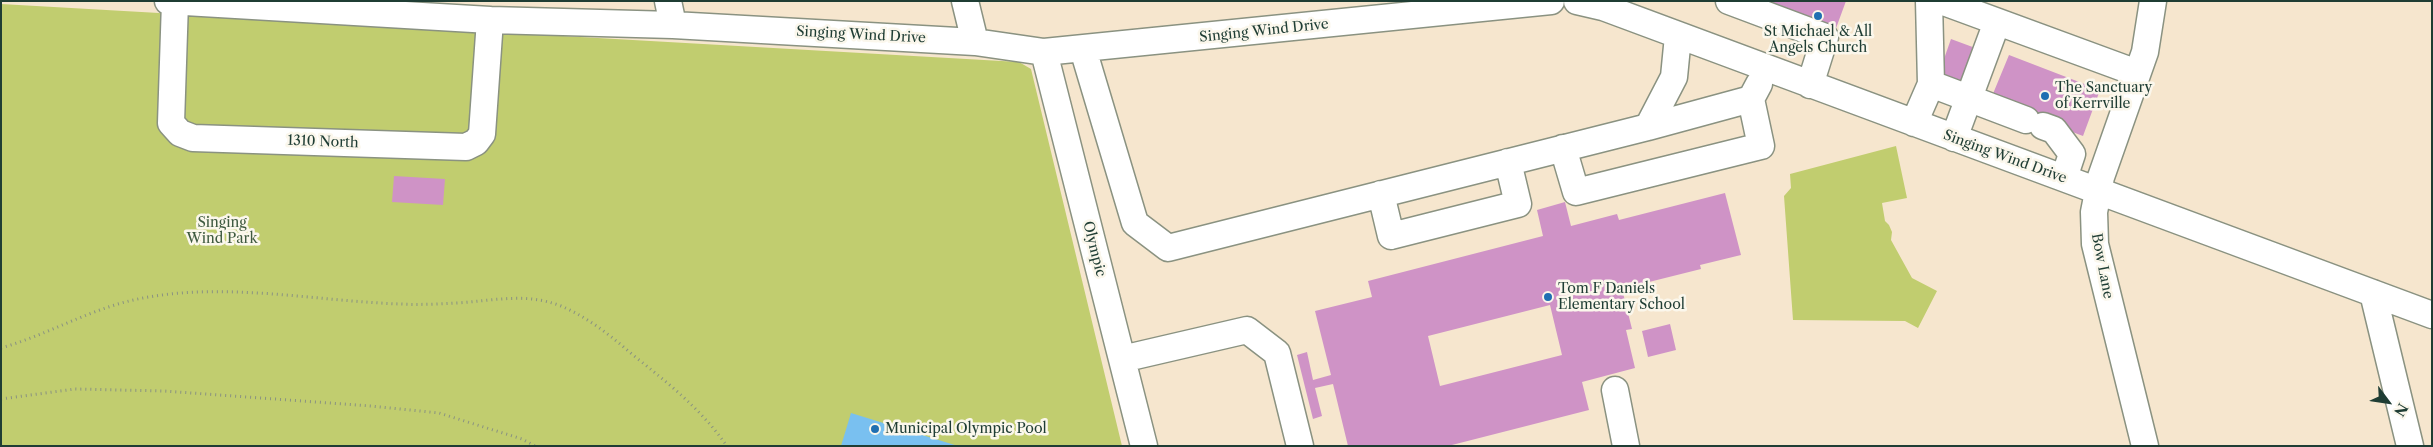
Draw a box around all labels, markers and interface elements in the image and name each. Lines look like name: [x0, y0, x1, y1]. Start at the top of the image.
marker: St Michael & All Angels Church: [1812, 10, 1824, 22]
street label: Singing Wind Drive: [1199, 16, 1329, 46]
street label: Singing Wind Drive: [796, 23, 926, 47]
place label: St Michael & All Angels Church: [1764, 24, 1872, 56]
place label: The Sanctuary of Kerrville: [2055, 80, 2152, 112]
marker: The Sanctuary of Kerrville: [2039, 90, 2051, 102]
street label: Singing Wind Drive: [1941, 127, 2069, 187]
street label: 1310 North: [287, 132, 359, 152]
park label: Singing Wind Park: [186, 215, 258, 248]
street label: Olympic: [1079, 219, 1109, 279]
street label: Bow Lane: [2087, 232, 2117, 300]
place label: Tom F Daniels Elementary School: [1558, 281, 1685, 314]
marker: Tom F Daniels Elementary School: [1542, 291, 1554, 303]
north arrow: [2363, 377, 2413, 427]
text: N: [2390, 400, 2412, 420]
place label: Municipal Olympic Pool: [885, 421, 1047, 437]
marker: Municipal Olympic Pool: [869, 423, 881, 435]

